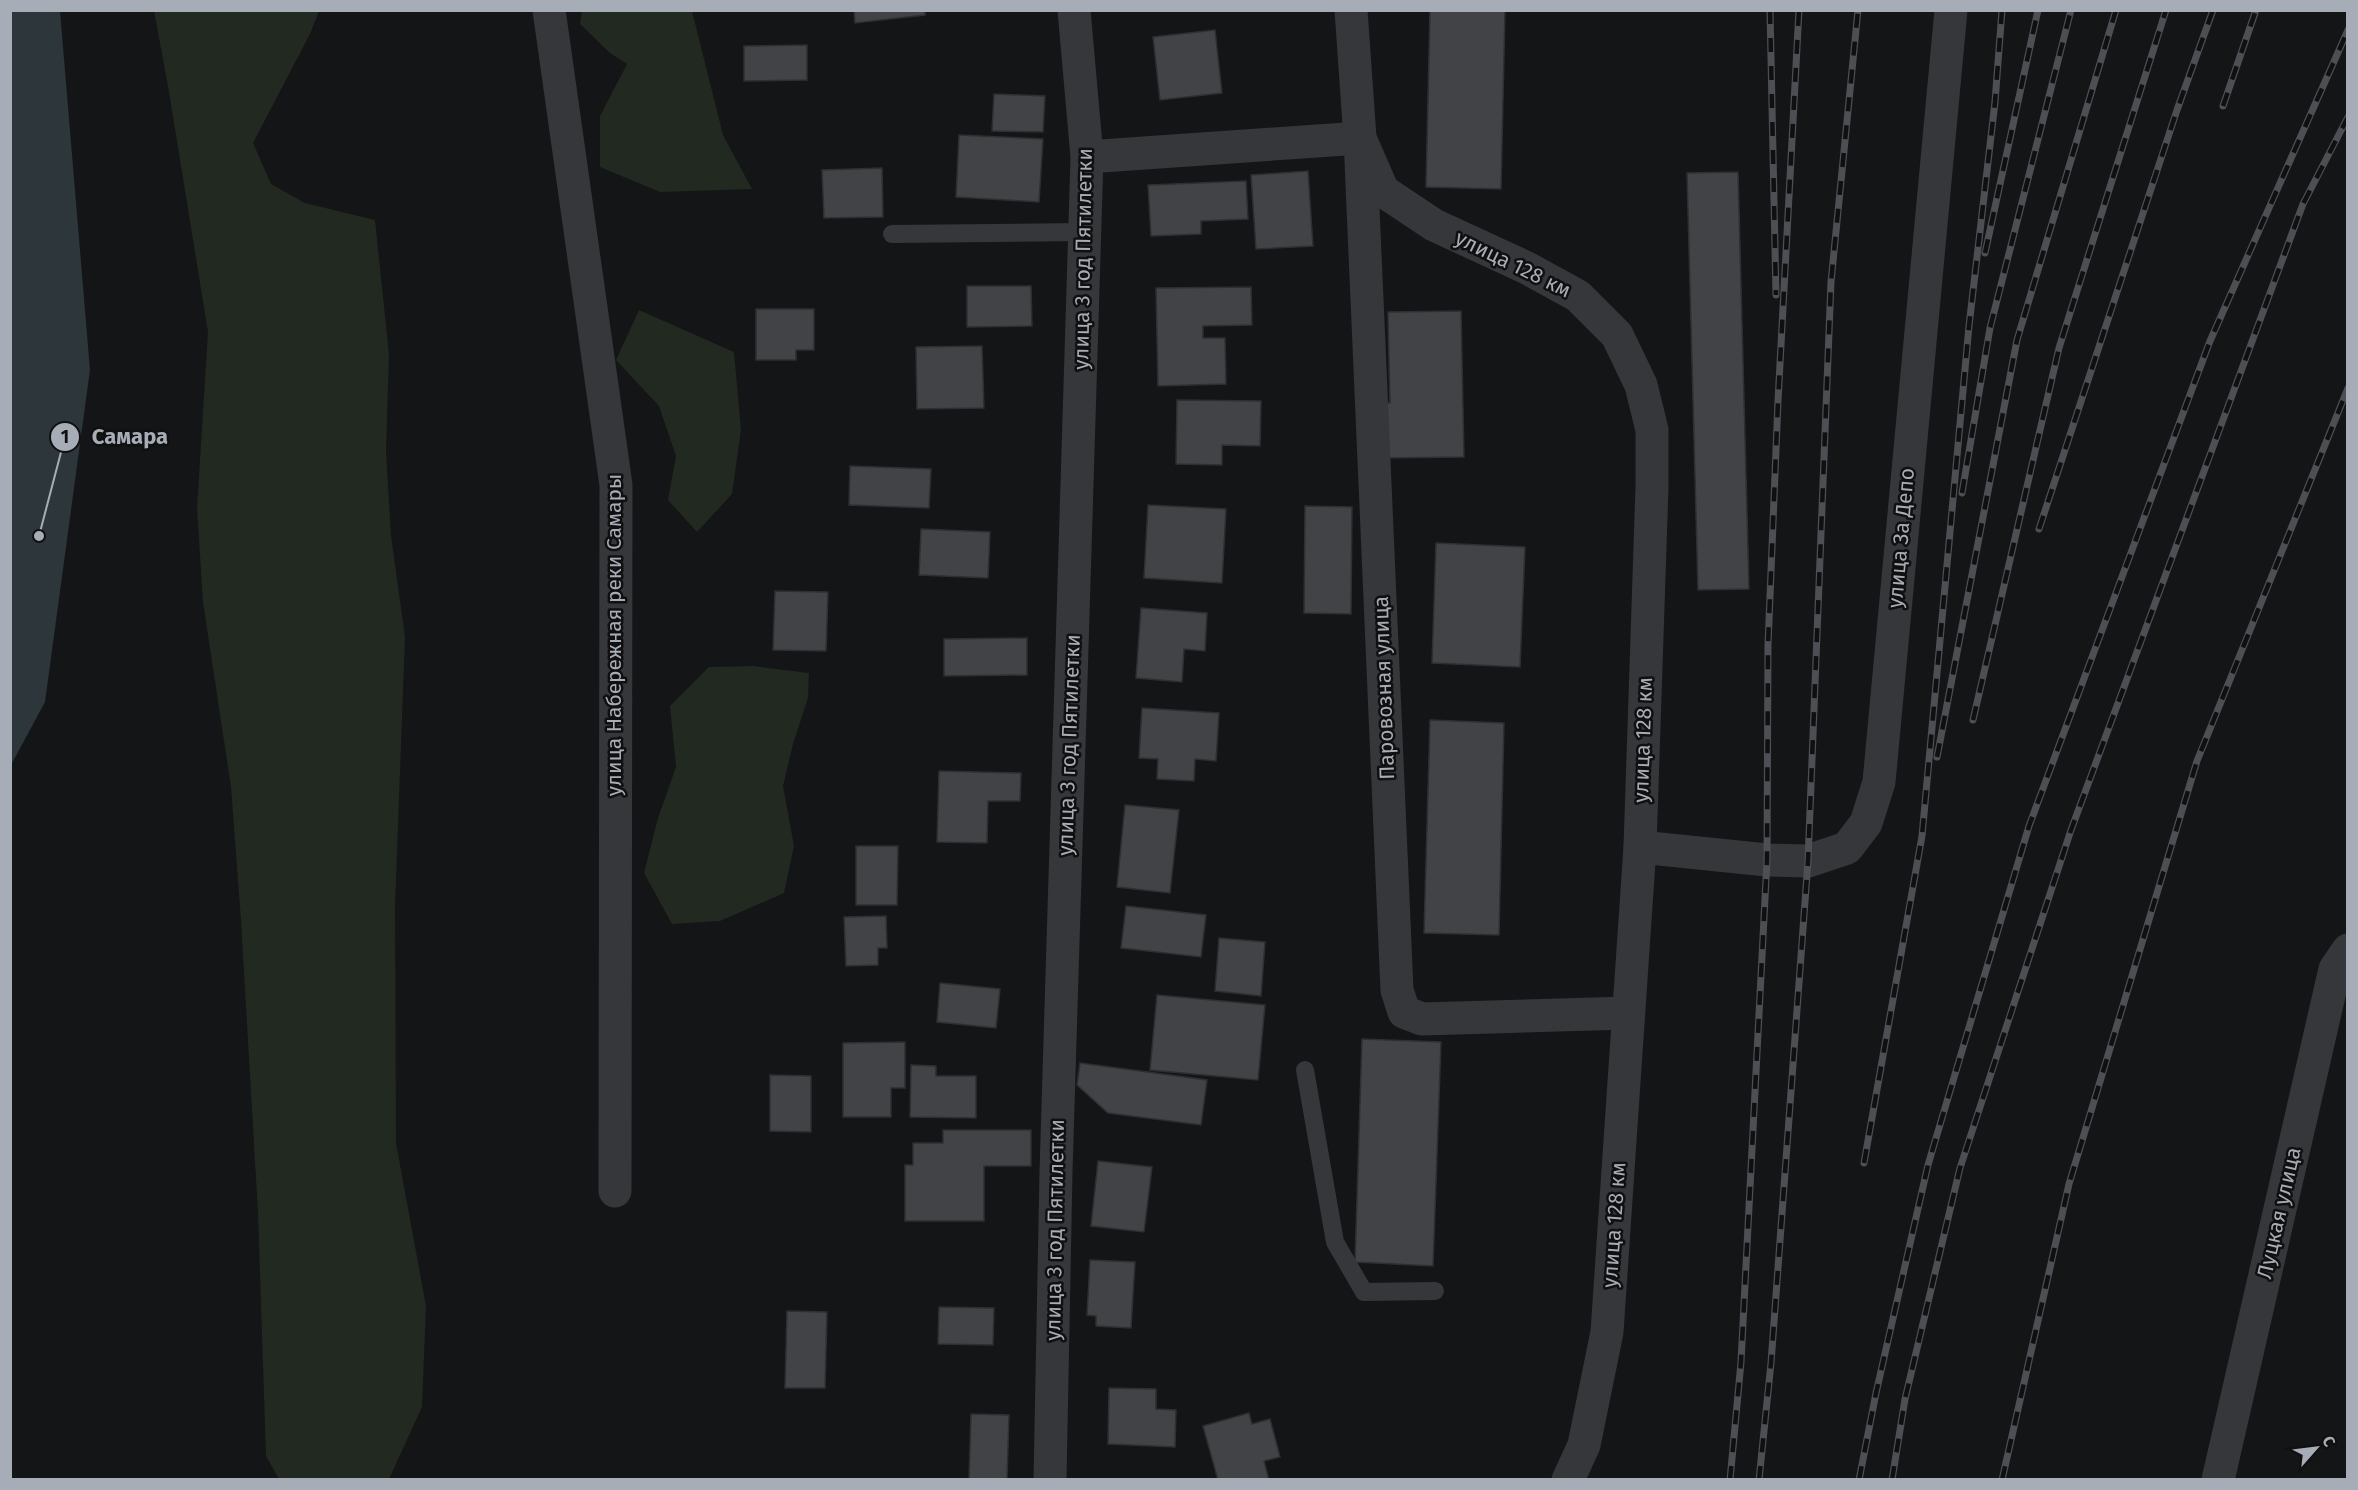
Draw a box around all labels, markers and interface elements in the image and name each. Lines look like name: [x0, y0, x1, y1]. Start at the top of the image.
street label: улица 3 год Пятилетки: [1068, 148, 1098, 370]
street label: улица 128 км: [1451, 225, 1575, 303]
callout: Самара: [50, 417, 180, 457]
text: Самара: [92, 423, 168, 450]
text: 1: [61, 426, 69, 448]
street label: улица За Депо: [1882, 467, 1920, 609]
street label: улица Набережная реки Самары: [601, 474, 627, 796]
street label: Паровозная улица: [1368, 596, 1400, 780]
street label: улица 3 год Пятилетки: [1052, 634, 1086, 856]
street label: улица 128 км: [1628, 677, 1658, 803]
street label: улица 3 год Пятилетки: [1040, 1119, 1070, 1341]
street label: Луцкая улица: [2251, 1145, 2307, 1281]
street label: улица 128 км: [1597, 1161, 1631, 1289]
north arrow: [2286, 1418, 2346, 1478]
text: С: [2318, 1433, 2340, 1450]

